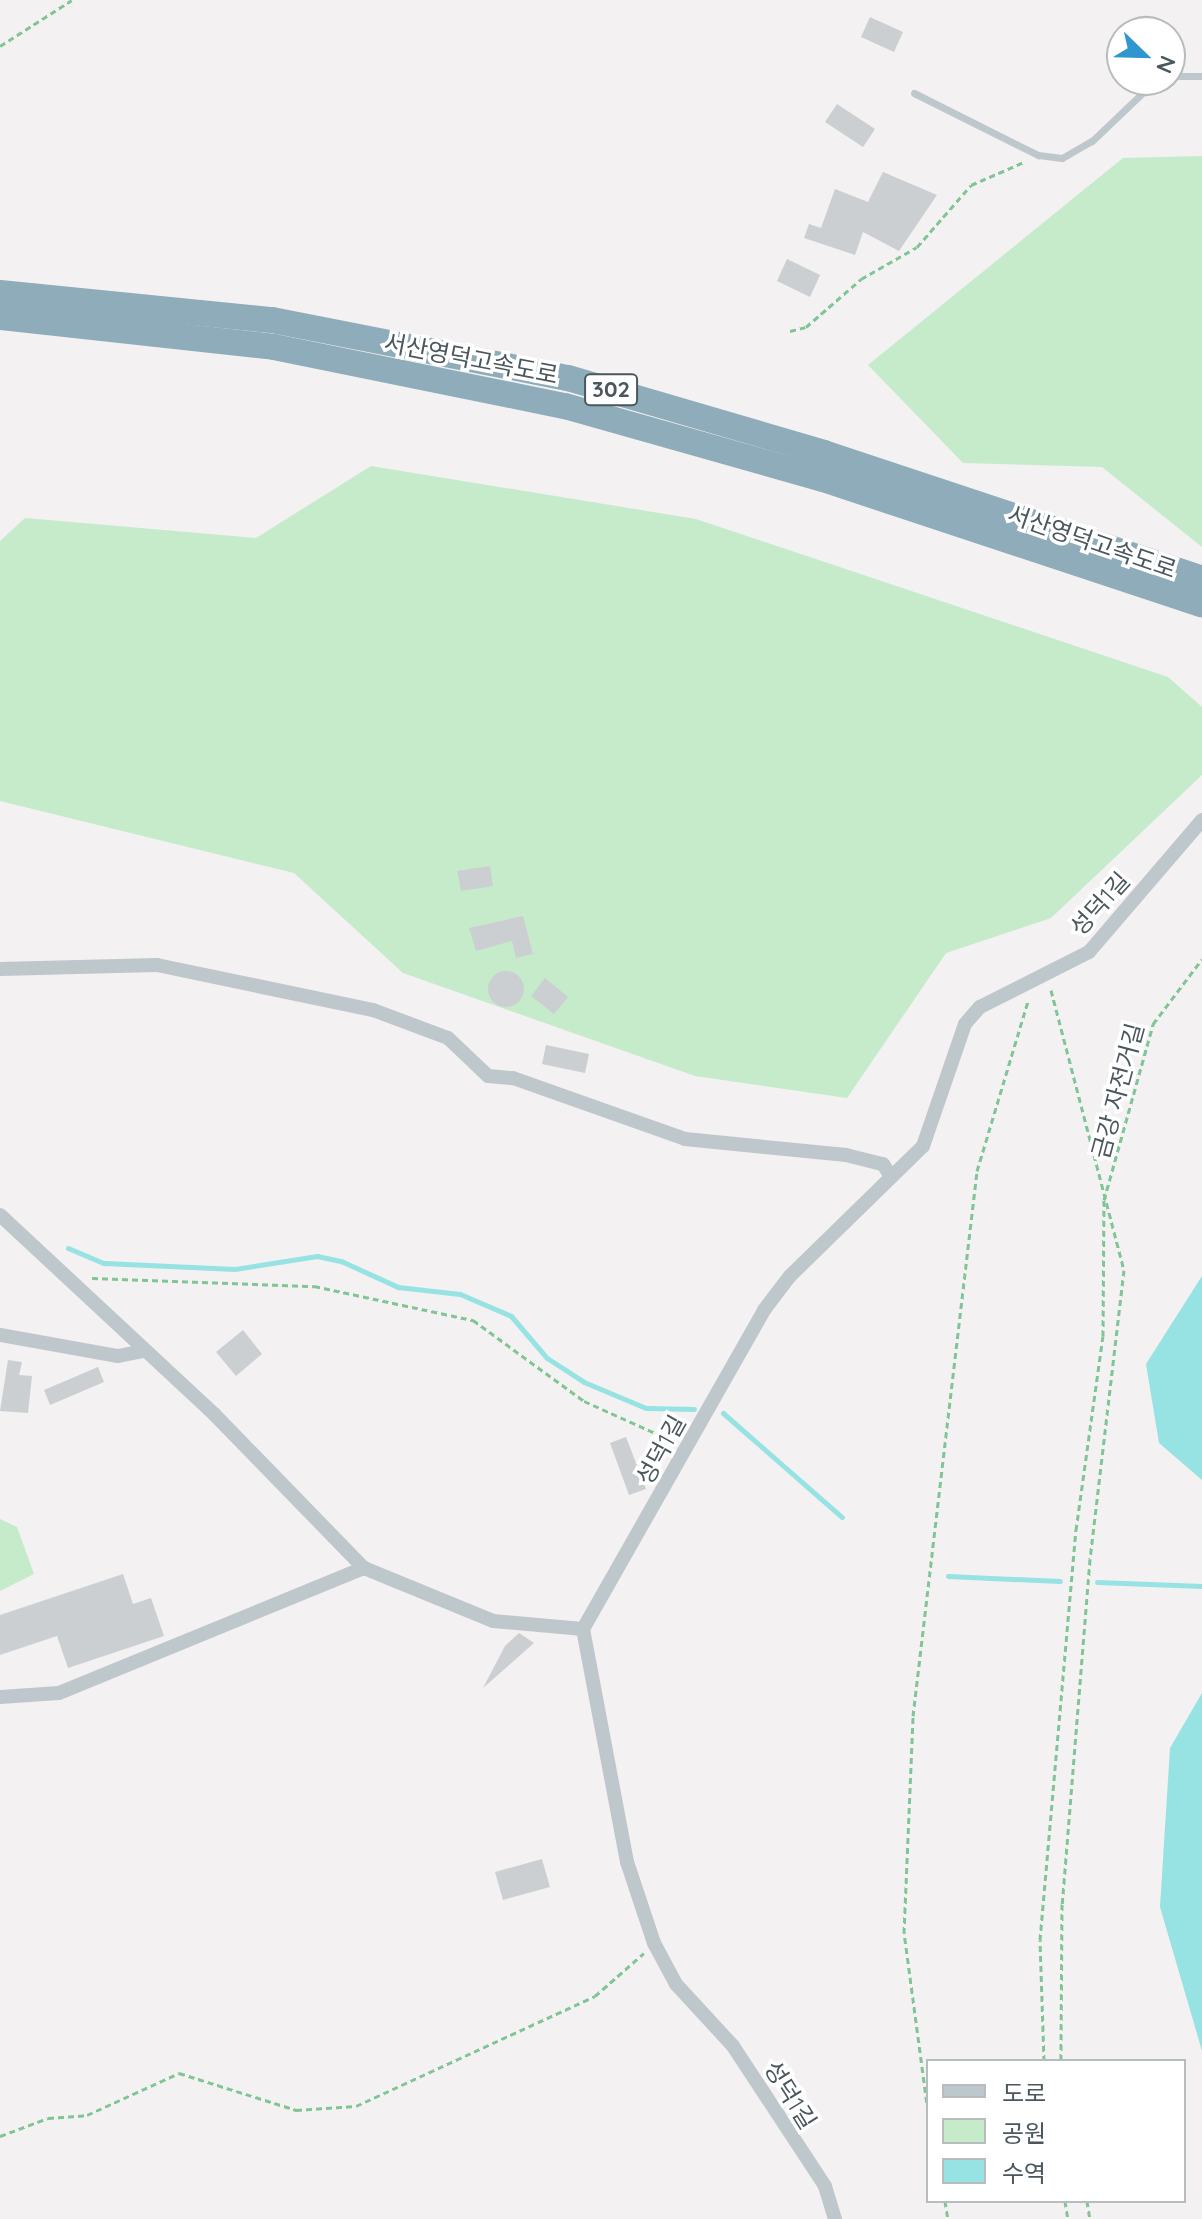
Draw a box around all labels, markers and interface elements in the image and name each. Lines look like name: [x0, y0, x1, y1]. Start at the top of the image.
north arrow: [1106, 16, 1186, 96]
text: N: [1150, 52, 1182, 78]
street label: 서산영덕고속도로: [382, 328, 560, 390]
road number: 302: [583, 372, 639, 408]
street label: 서산영덕고속도로: [1004, 500, 1180, 584]
street label: 성덕1길: [1064, 866, 1136, 942]
street label: 금강 자전거길: [1086, 1020, 1150, 1162]
street label: 성덕1길: [630, 1410, 692, 1490]
street label: 성덕1길: [758, 2056, 822, 2134]
legend: [926, 2059, 1186, 2203]
text: 도로: [1002, 2078, 1046, 2108]
text: 공원: [1002, 2118, 1046, 2148]
text: 수역: [1002, 2158, 1046, 2188]

